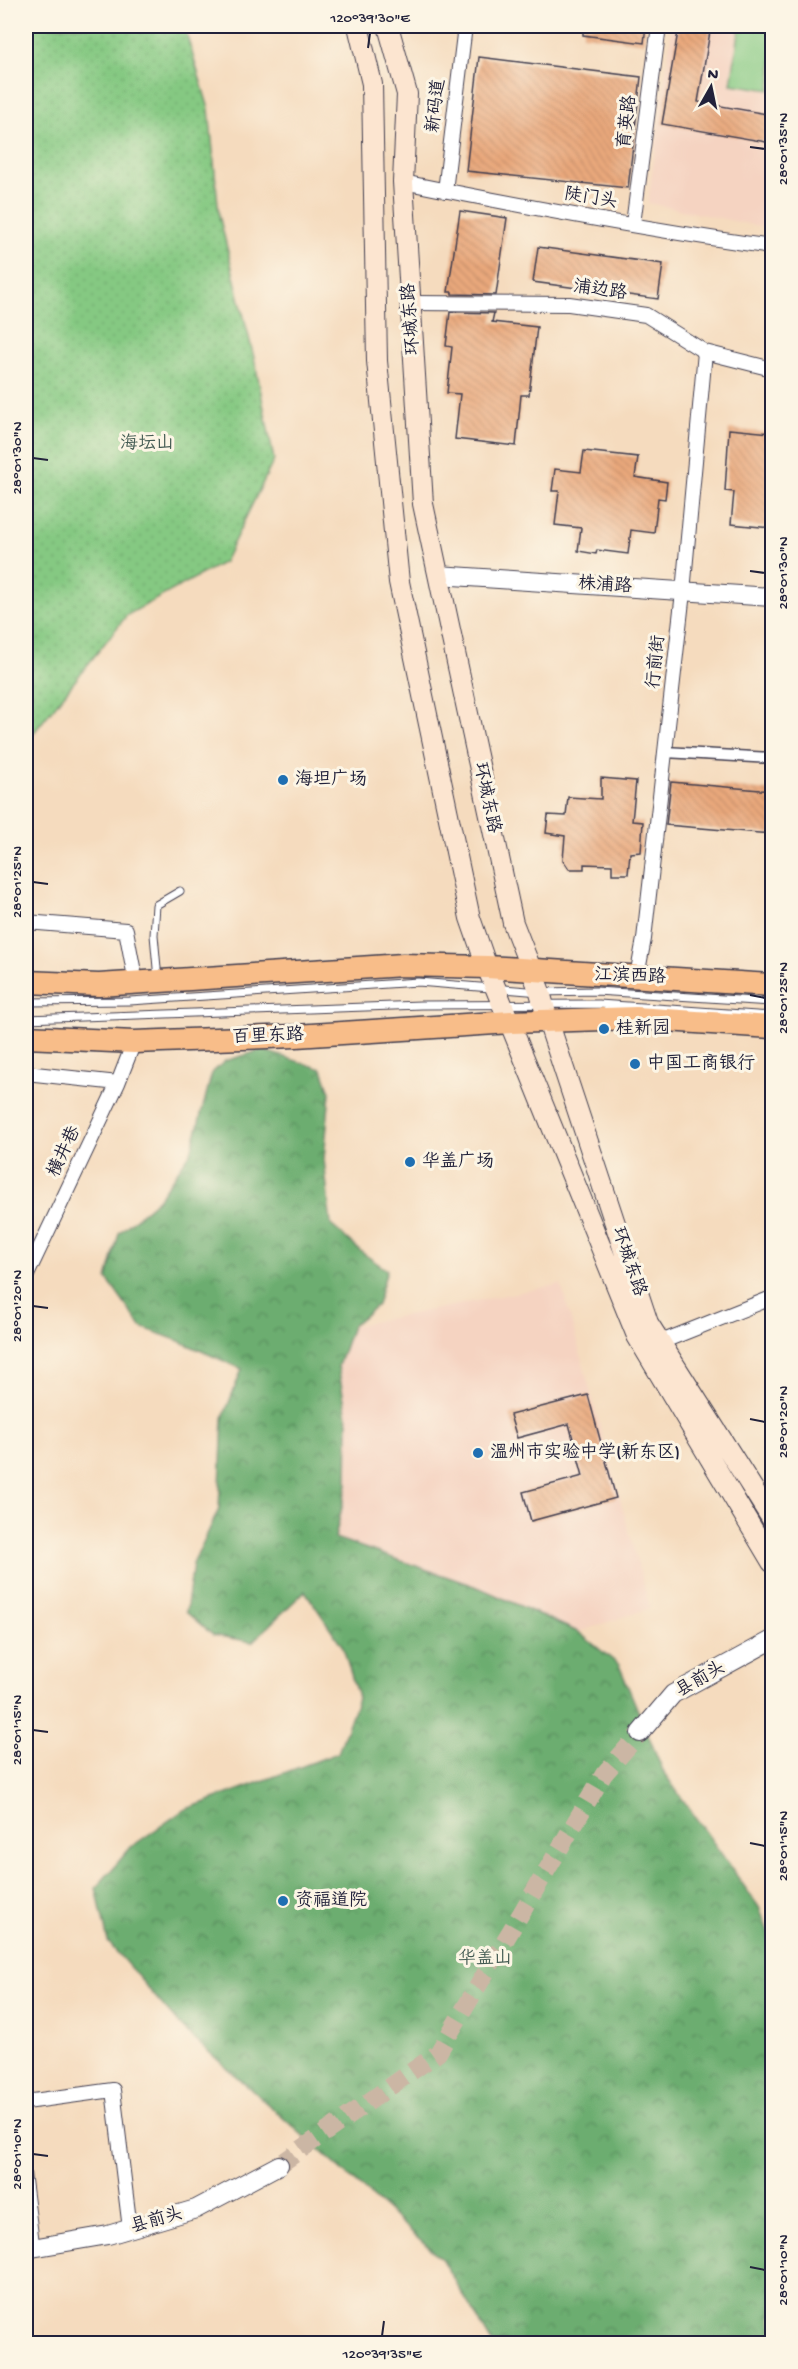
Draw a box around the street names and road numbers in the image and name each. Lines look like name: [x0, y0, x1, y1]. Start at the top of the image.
street label: 新码道: [422, 78, 451, 134]
street label: 育英路: [613, 94, 642, 150]
street label: 陡门头: [563, 183, 619, 214]
street label: 浦边路: [572, 276, 628, 305]
street label: 环城东路: [398, 282, 425, 356]
street label: 株浦路: [577, 573, 633, 598]
street label: 行前街: [643, 634, 670, 690]
street label: 环城东路: [468, 760, 505, 835]
street label: 江滨西路: [594, 964, 666, 989]
street label: 百里东路: [232, 1024, 304, 1049]
street label: 横井巷: [43, 1123, 86, 1181]
street label: 环城东路: [606, 1224, 651, 1299]
street label: 县前头: [672, 1657, 730, 1703]
street label: 县前头: [128, 2203, 186, 2239]

